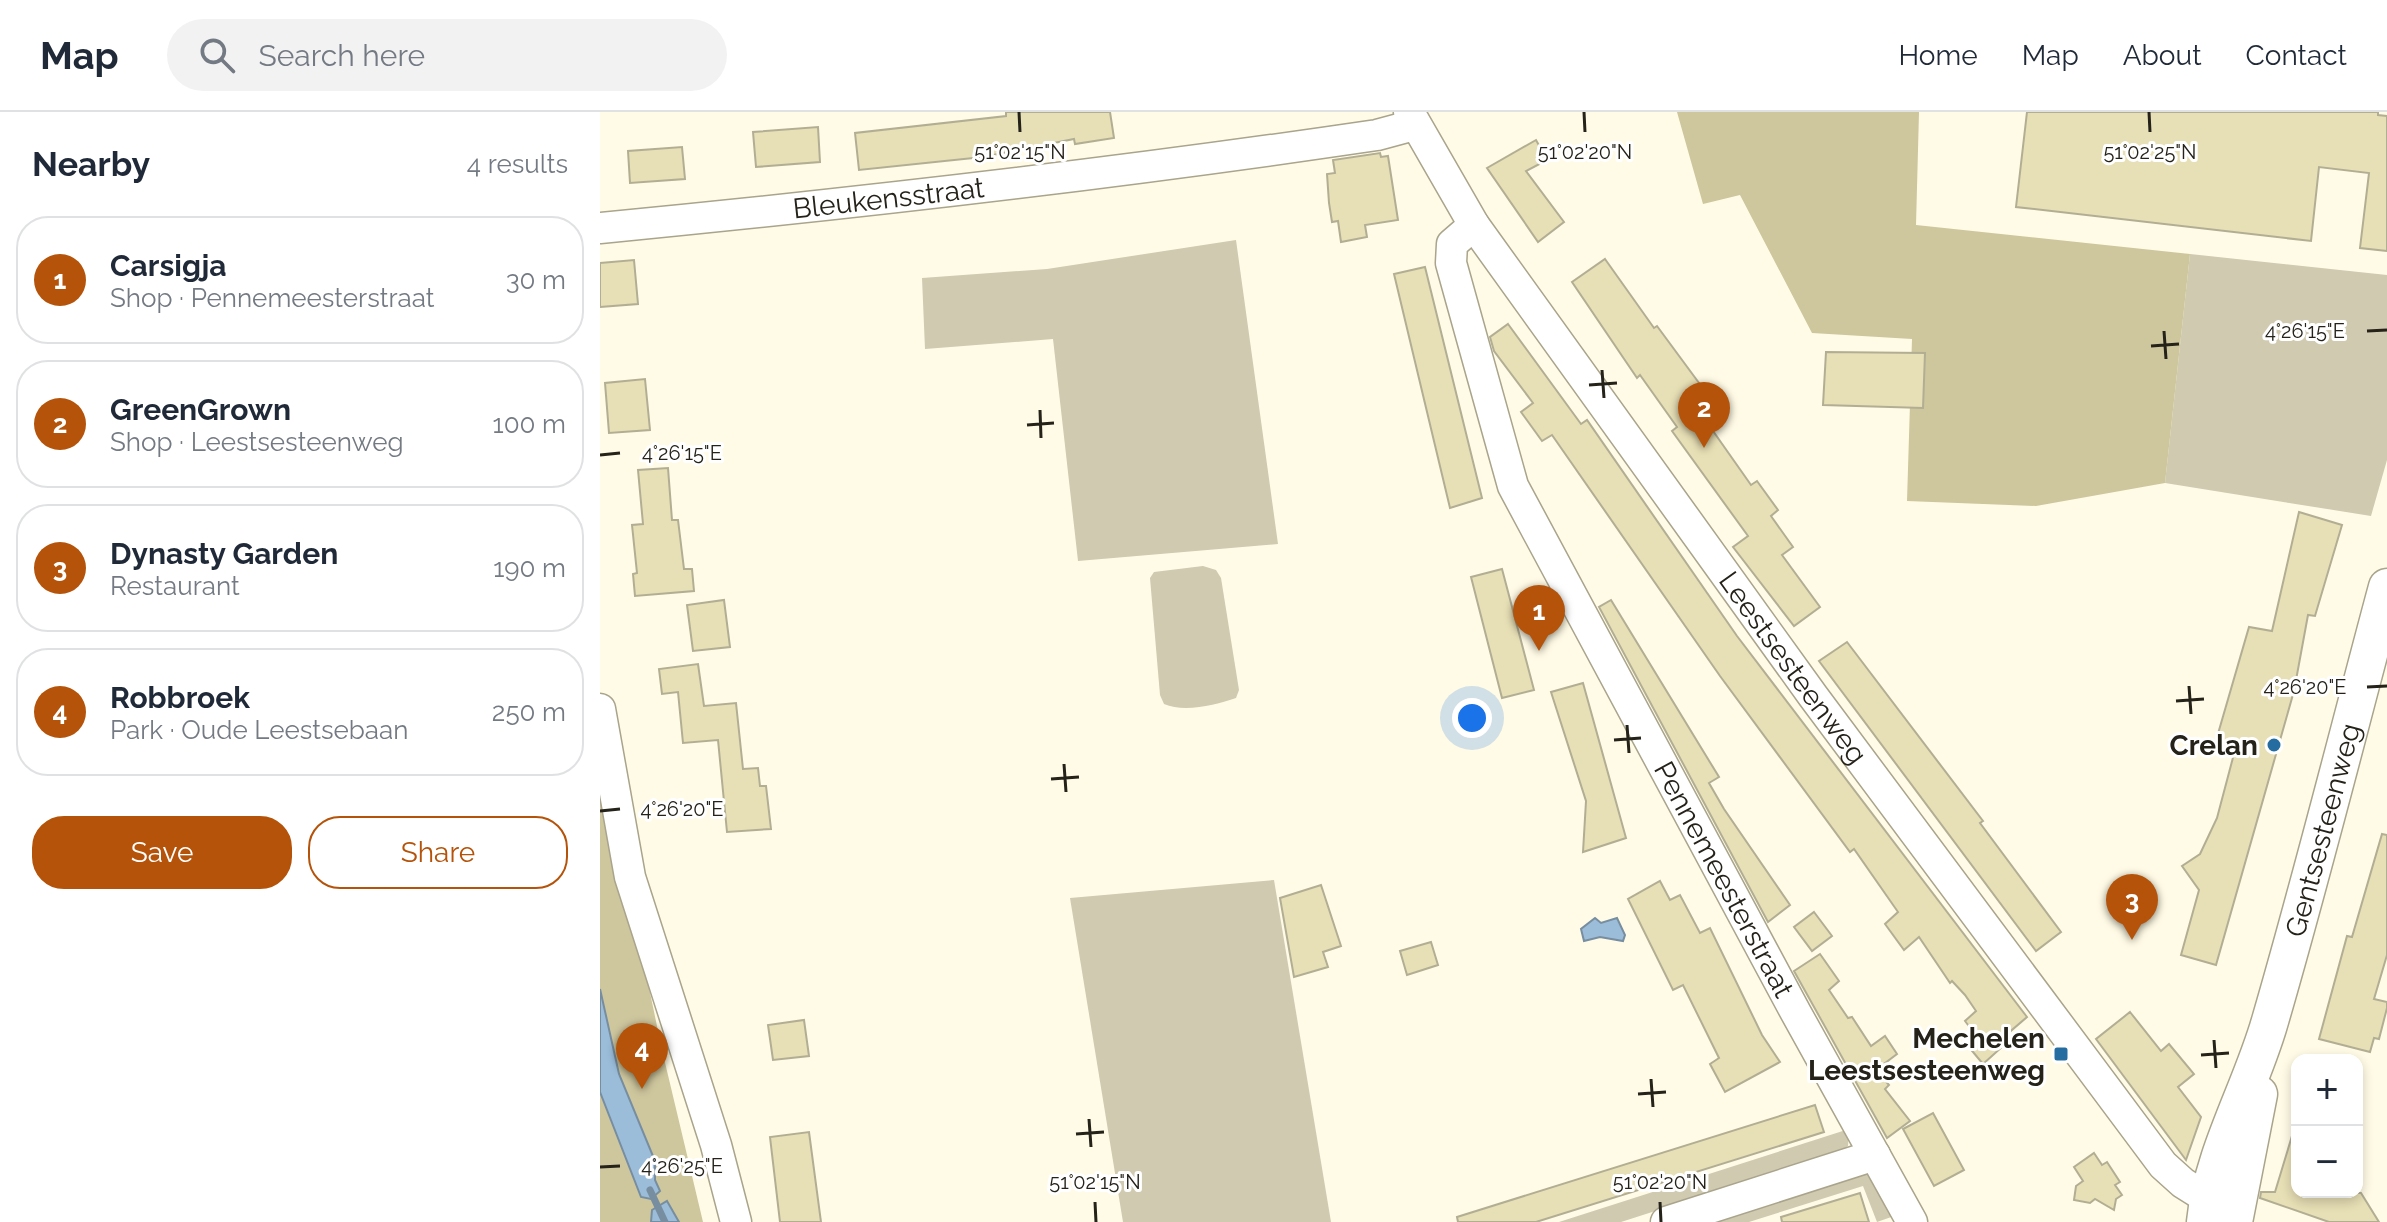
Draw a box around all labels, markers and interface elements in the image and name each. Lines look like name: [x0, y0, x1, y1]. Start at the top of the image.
search box: [167, 19, 727, 91]
text: Map: [40, 33, 119, 78]
icon: search: [195, 33, 239, 77]
text: Search here: [259, 38, 425, 73]
text: Home: [1898, 39, 1978, 72]
text: Map: [2022, 39, 2079, 72]
text: About: [2123, 39, 2202, 72]
text: Contact: [2246, 39, 2347, 72]
text: 51°02'15"N: [974, 140, 1066, 164]
text: 51°02'20"N: [1538, 140, 1632, 164]
text: 51°02'25"N: [2103, 140, 2197, 164]
text: Nearby: [32, 144, 150, 184]
text: 4 results: [467, 149, 568, 179]
street label: Bleukensstraat: [791, 171, 987, 225]
text: Carsigja: [110, 248, 227, 283]
text: 1: [54, 265, 66, 295]
text: 30 m: [506, 265, 566, 295]
text: Shop · Pennemeesterstraat: [110, 283, 435, 313]
text: 4°26'15"E: [2265, 319, 2345, 343]
pin: 2: [1678, 382, 1730, 448]
text: GreenGrown: [110, 392, 291, 427]
text: 2: [53, 409, 67, 439]
text: 100 m: [493, 409, 566, 439]
text: Shop · Leestsesteenweg: [110, 427, 404, 457]
text: 4°26'15"E: [642, 441, 722, 465]
text: Dynasty Garden: [110, 536, 338, 571]
text: 3: [53, 553, 67, 583]
text: 190 m: [493, 553, 566, 583]
street label: Leestsesteenweg: [1712, 565, 1874, 770]
text: Restaurant: [110, 571, 240, 601]
pin: 1: [1513, 585, 1565, 651]
text: 4°26'20"E: [2264, 675, 2346, 699]
text: Robbroek: [110, 680, 250, 715]
text: 4: [53, 697, 67, 727]
text: 250 m: [492, 697, 566, 727]
your location: [1452, 698, 1492, 738]
text: Park · Oude Leestsebaan: [110, 715, 408, 745]
street label: Gentsesteenweg: [2279, 720, 2367, 941]
place label: Crelan: [2170, 729, 2258, 762]
marker: Crelan: [2265, 736, 2283, 754]
street label: Pennemeesterstraat: [1647, 756, 1801, 1004]
text: 4°26'20"E: [641, 797, 723, 821]
button: Save: [32, 816, 292, 889]
button: Share: [308, 816, 568, 889]
pin: 3: [2106, 874, 2158, 940]
place label: Mechelen Leestsesteenweg: [1808, 1022, 2045, 1087]
pin: 4: [616, 1023, 668, 1089]
marker: Mechelen Leestsesteenweg: [2052, 1045, 2070, 1063]
map controls: [2291, 1054, 2363, 1198]
button: +: [2291, 1054, 2363, 1126]
button: −: [2291, 1126, 2363, 1198]
text: 4°26'25"E: [641, 1154, 723, 1178]
text: 51°02'15"N: [1049, 1170, 1141, 1194]
text: 51°02'20"N: [1613, 1170, 1707, 1194]

